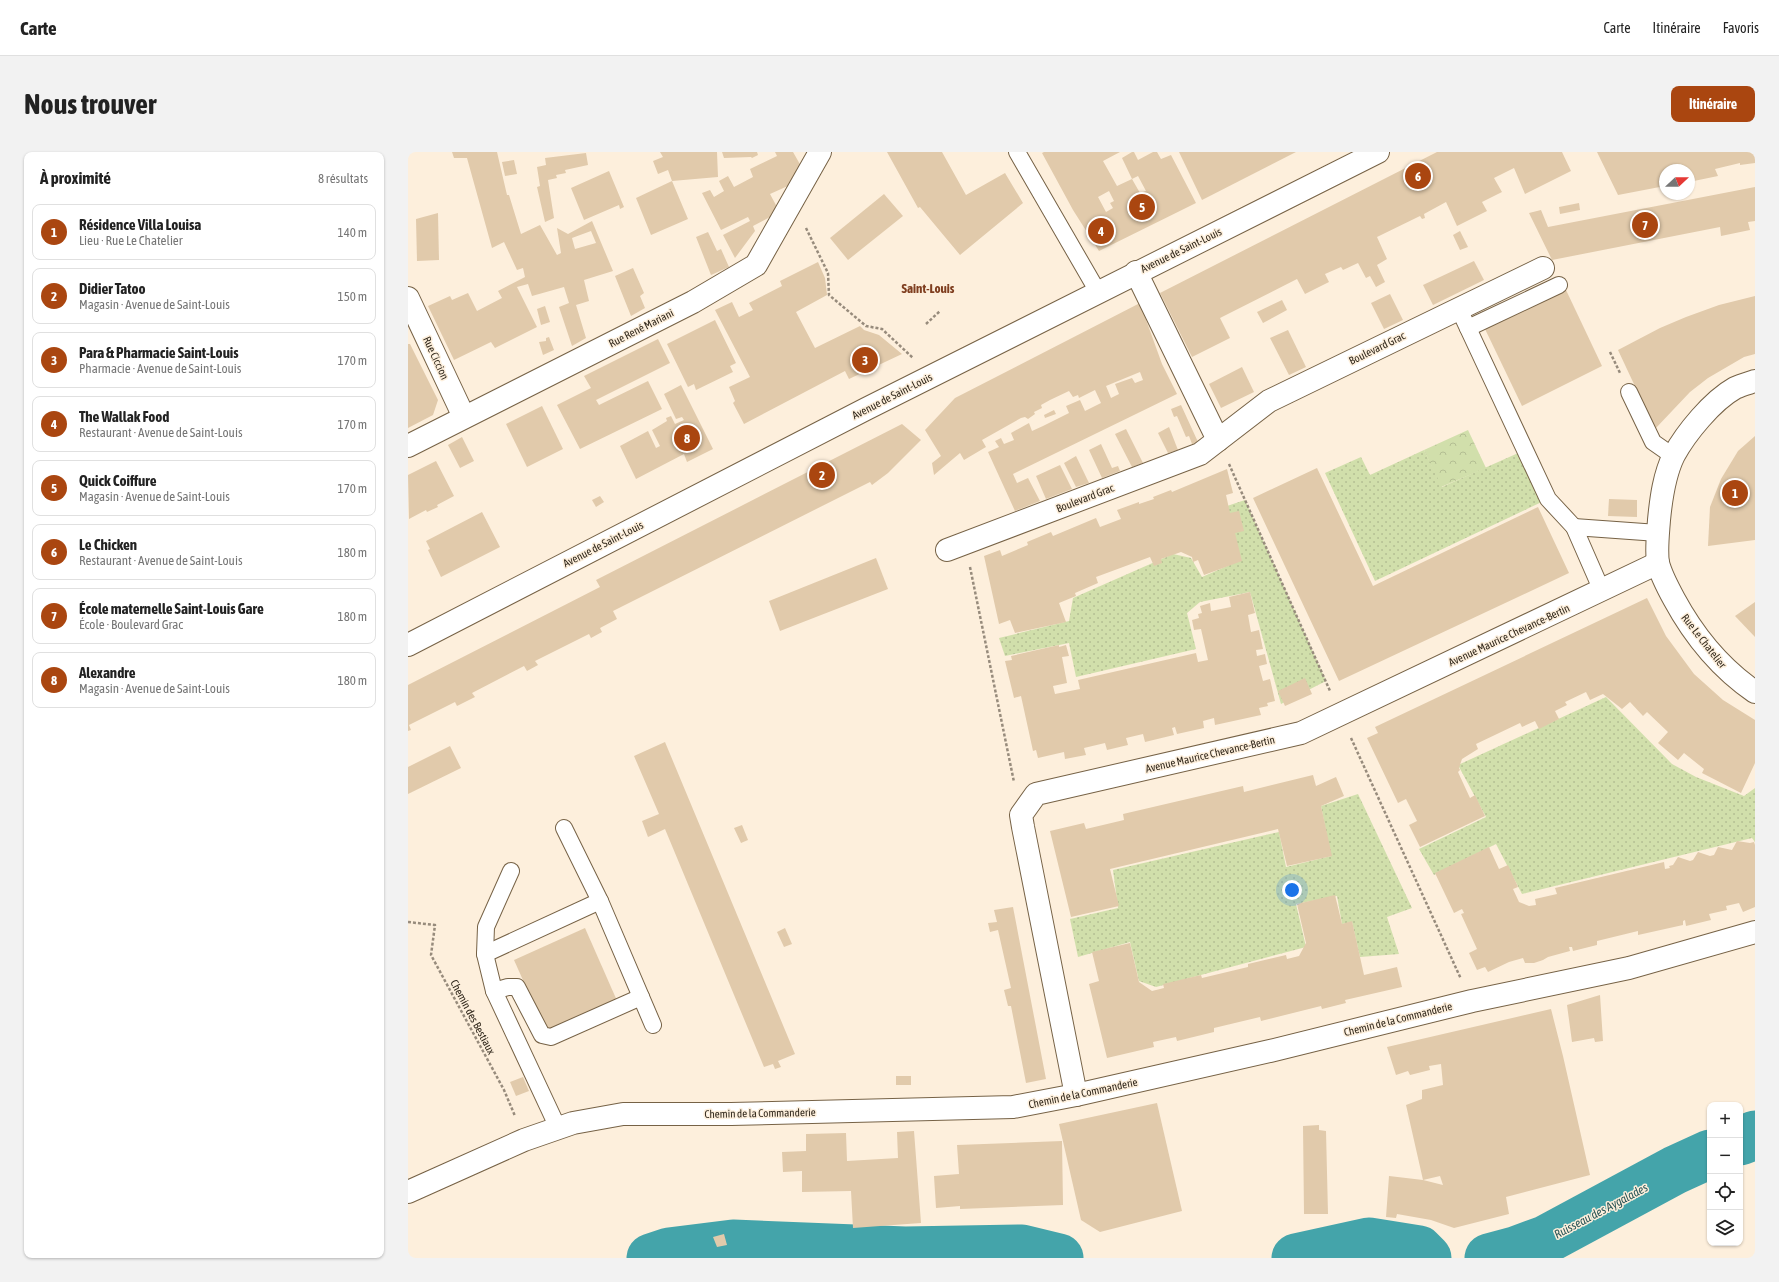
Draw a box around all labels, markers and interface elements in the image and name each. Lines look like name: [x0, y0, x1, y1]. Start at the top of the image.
text: Carte: [20, 17, 57, 39]
text: Carte: [1604, 20, 1631, 36]
text: Itinéraire: [1653, 20, 1701, 36]
text: Favoris: [1723, 20, 1759, 36]
button: Itinéraire: [1671, 86, 1755, 122]
text: Nous trouver: [24, 88, 156, 120]
pin: 6: [1405, 161, 1431, 191]
north arrow: [1659, 164, 1695, 200]
text: À proximité: [40, 168, 111, 188]
text: 8 résultats: [318, 171, 368, 186]
pin: 5: [1129, 192, 1155, 222]
pin: 7: [1632, 210, 1658, 240]
text: Résidence Villa Louisa: [79, 216, 201, 233]
pin: 4: [1088, 216, 1114, 246]
text: 1: [51, 225, 57, 240]
text: 140 m: [338, 225, 367, 240]
street label: Avenue de Saint-Louis: [1139, 225, 1223, 275]
text: Lieu · Rue Le Chatelier: [79, 233, 183, 248]
text: Didier Tatoo: [79, 280, 145, 297]
district label: Saint-Louis: [902, 281, 955, 296]
text: 2: [51, 289, 57, 304]
text: 150 m: [338, 289, 367, 304]
text: Magasin · Avenue de Saint-Louis: [79, 297, 230, 312]
street label: Rue René Mariani: [607, 307, 675, 349]
street label: Boulevard Grac: [1347, 329, 1408, 367]
street label: Rue Ciccion: [421, 335, 451, 381]
text: Para & Pharmacie Saint-Louis: [79, 344, 239, 361]
pin: 3: [852, 345, 878, 375]
text: 3: [51, 353, 57, 368]
text: 170 m: [338, 353, 367, 368]
text: Pharmacie · Avenue de Saint-Louis: [79, 361, 241, 376]
street label: Avenue de Saint-Louis: [850, 371, 934, 421]
text: The Wallak Food: [79, 408, 169, 425]
text: 4: [51, 417, 57, 432]
text: 170 m: [338, 417, 367, 432]
pin: 8: [674, 423, 700, 453]
text: Restaurant · Avenue de Saint-Louis: [79, 425, 242, 440]
pin: 2: [809, 460, 835, 490]
text: Quick Coiffure: [79, 472, 157, 489]
pin: 1: [1722, 478, 1748, 508]
text: 5: [51, 481, 57, 496]
text: 170 m: [338, 481, 367, 496]
street label: Boulevard Grac: [1054, 481, 1116, 515]
text: Magasin · Avenue de Saint-Louis: [79, 489, 230, 504]
street label: Avenue de Saint-Louis: [561, 519, 645, 569]
text: Le Chicken: [79, 536, 137, 553]
text: 6: [51, 545, 57, 560]
text: 180 m: [338, 545, 367, 560]
text: Restaurant · Avenue de Saint-Louis: [79, 553, 242, 568]
text: École maternelle Saint-Louis Gare: [79, 600, 264, 617]
street label: Avenue Maurice Chevance-Bertin: [1446, 602, 1572, 668]
text: 7: [51, 609, 57, 624]
text: 180 m: [338, 609, 367, 624]
street label: Rue Le Chatelier: [1679, 612, 1729, 671]
text: École · Boulevard Grac: [79, 617, 183, 632]
text: Alexandre: [79, 664, 136, 681]
text: 8: [51, 673, 57, 688]
text: 180 m: [338, 673, 367, 688]
text: Magasin · Avenue de Saint-Louis: [79, 681, 230, 696]
street label: Avenue Maurice Chevance-Bertin: [1144, 733, 1276, 775]
your location: [1282, 880, 1302, 900]
street label: Chemin des Bestiaux: [448, 978, 498, 1057]
street label: Chemin de la Commanderie: [1343, 1000, 1453, 1038]
street label: Chemin de la Commanderie: [1027, 1076, 1139, 1110]
map controls: [1707, 1102, 1743, 1246]
button: +: [1707, 1102, 1743, 1138]
street label: Chemin de la Commanderie: [704, 1106, 816, 1120]
button: −: [1707, 1138, 1743, 1174]
button: locate: [1707, 1174, 1743, 1210]
water label: Ruisseau des Aygalades: [1552, 1180, 1650, 1242]
button: layers: [1707, 1210, 1743, 1246]

